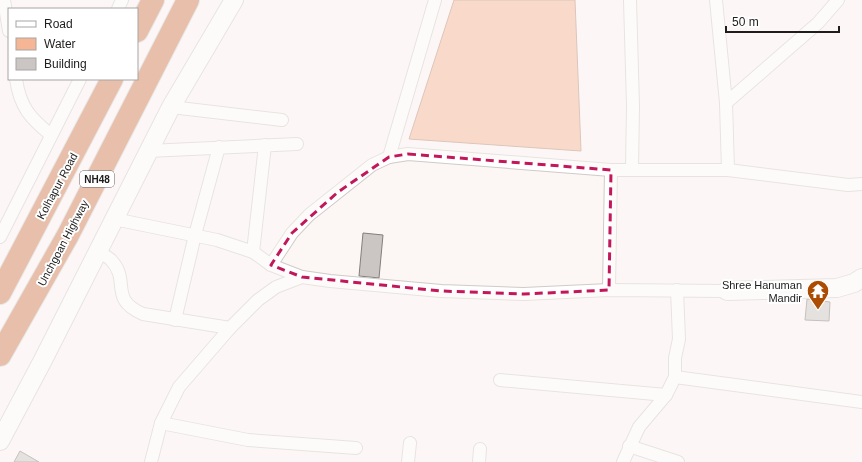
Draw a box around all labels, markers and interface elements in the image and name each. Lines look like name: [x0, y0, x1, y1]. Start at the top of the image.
legend: [8, 8, 138, 80]
scale bar: [726, 8, 839, 34]
text: 50 m: [732, 15, 759, 29]
text: Road: [44, 17, 73, 31]
text: Water: [44, 37, 76, 51]
text: Building: [44, 57, 87, 71]
street label: Kolhapur Road: [34, 151, 80, 221]
road number: NH48: [80, 171, 114, 187]
street label: Unchgoan Highway: [35, 198, 91, 288]
temple icon: Shree Hanuman Mandir: [805, 278, 831, 311]
place label: Shree Hanuman Mandir: [722, 279, 802, 304]

